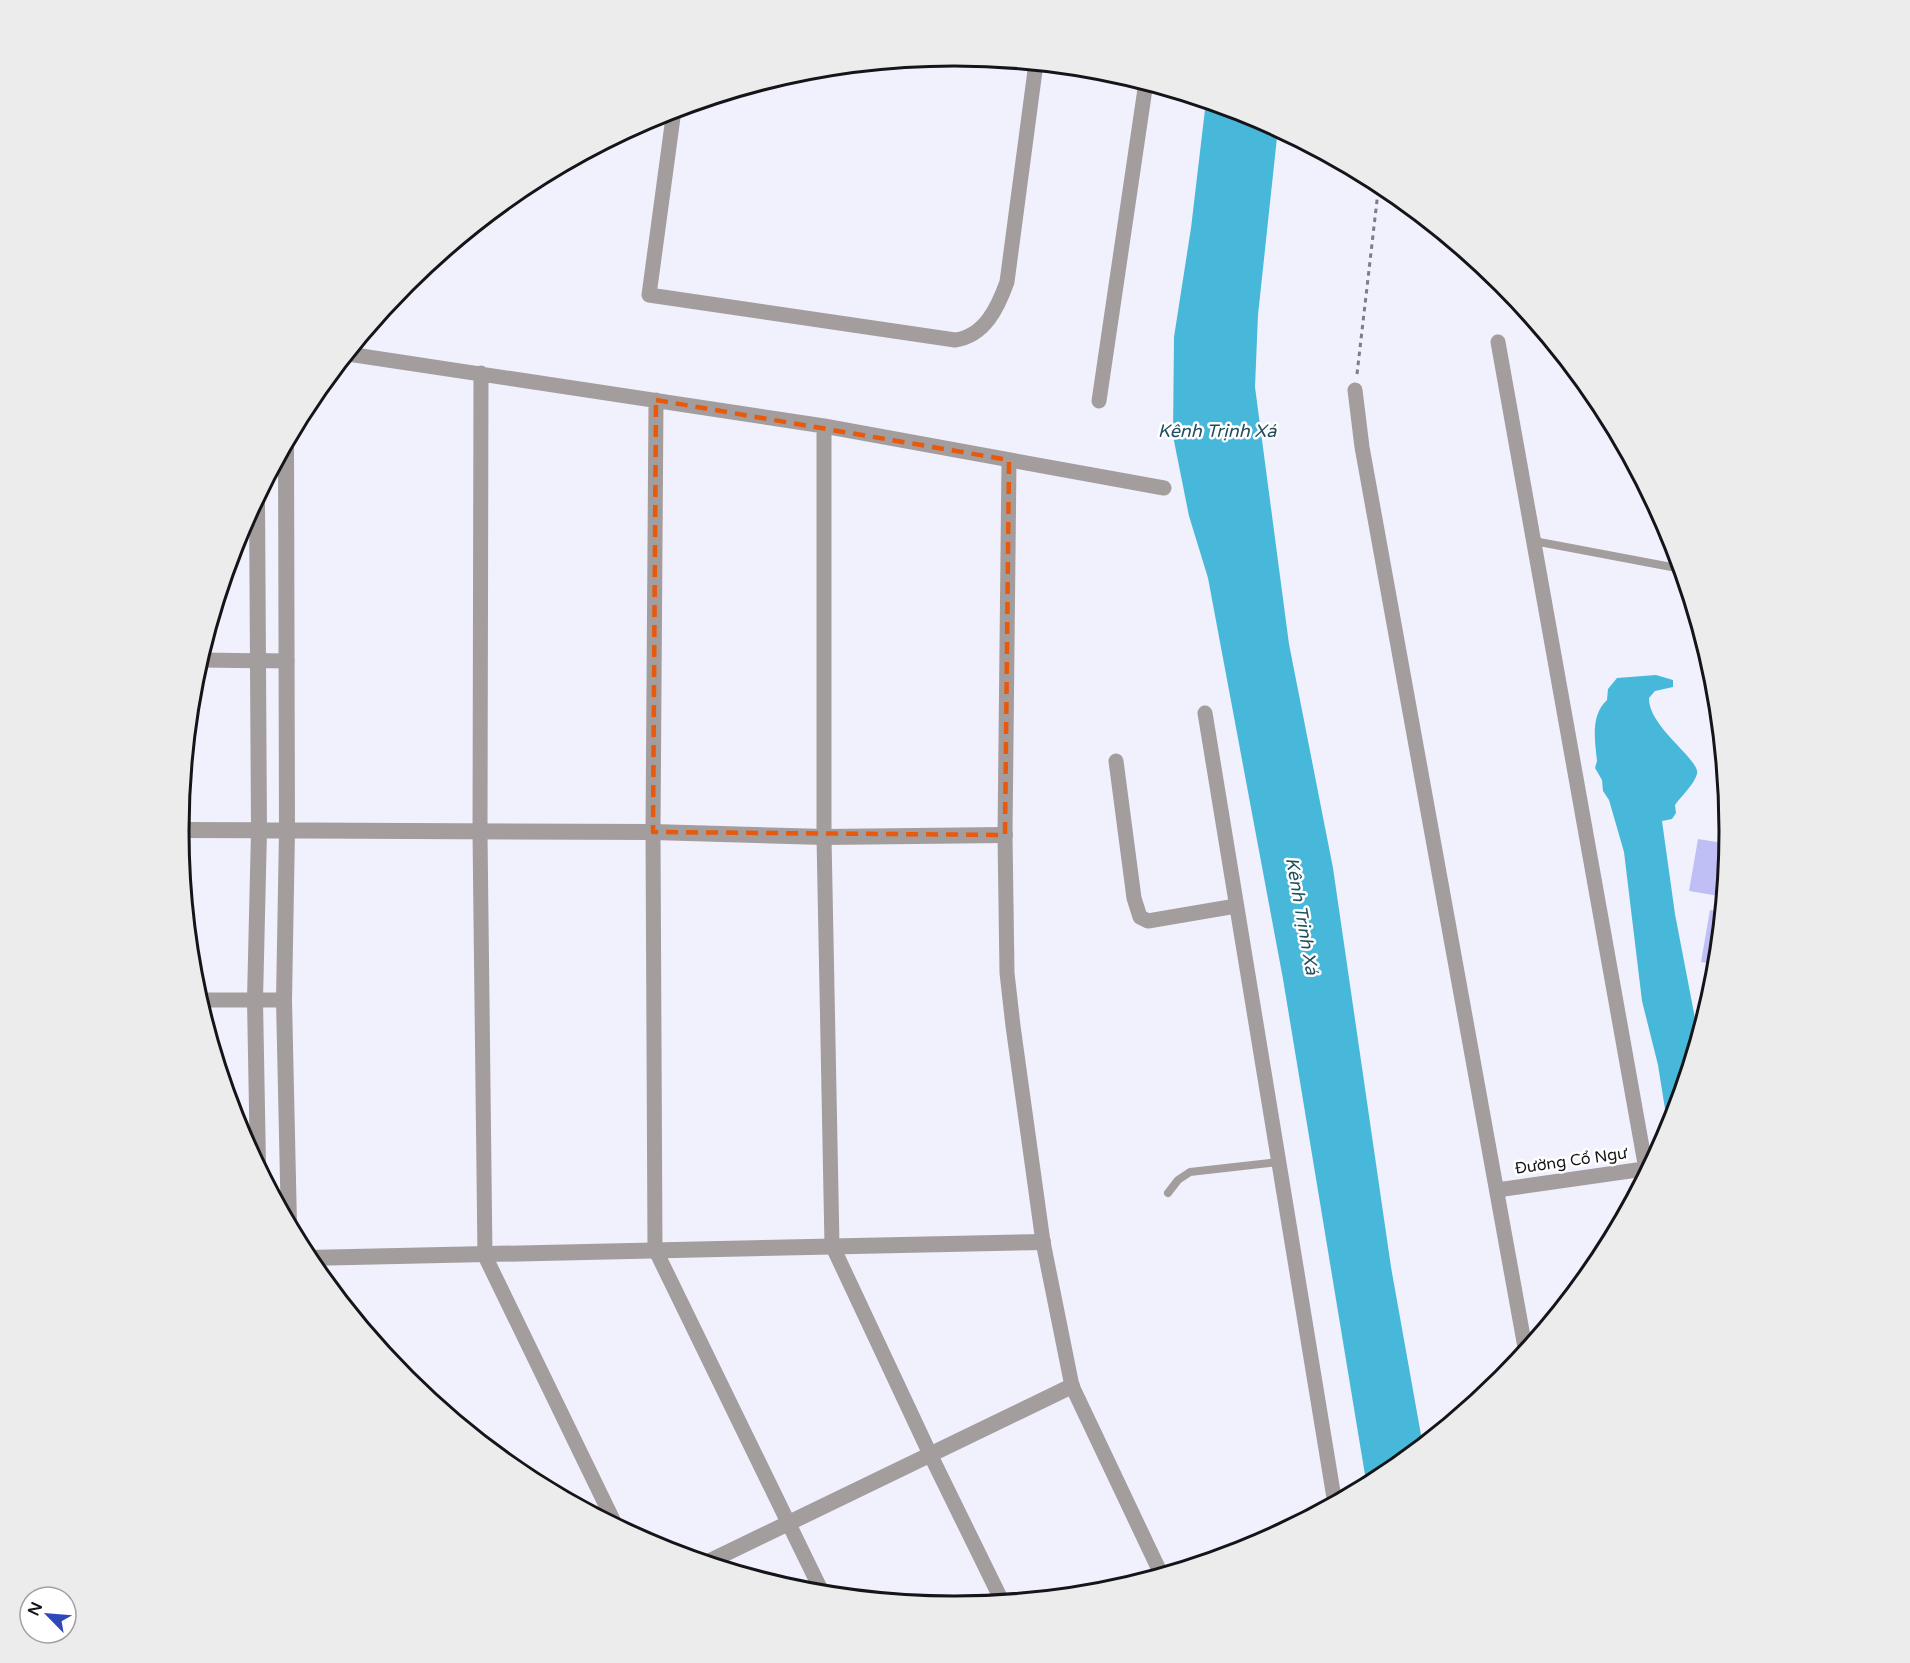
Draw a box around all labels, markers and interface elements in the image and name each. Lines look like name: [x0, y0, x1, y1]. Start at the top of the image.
water label: Kênh Trịnh Xá: [1158, 420, 1277, 442]
water label: Kênh Trịnh Xá: [1281, 856, 1323, 977]
street label: Đường Cổ Ngư: [1514, 1143, 1629, 1179]
north arrow: [18, 1585, 78, 1645]
text: N: [24, 1599, 47, 1619]

